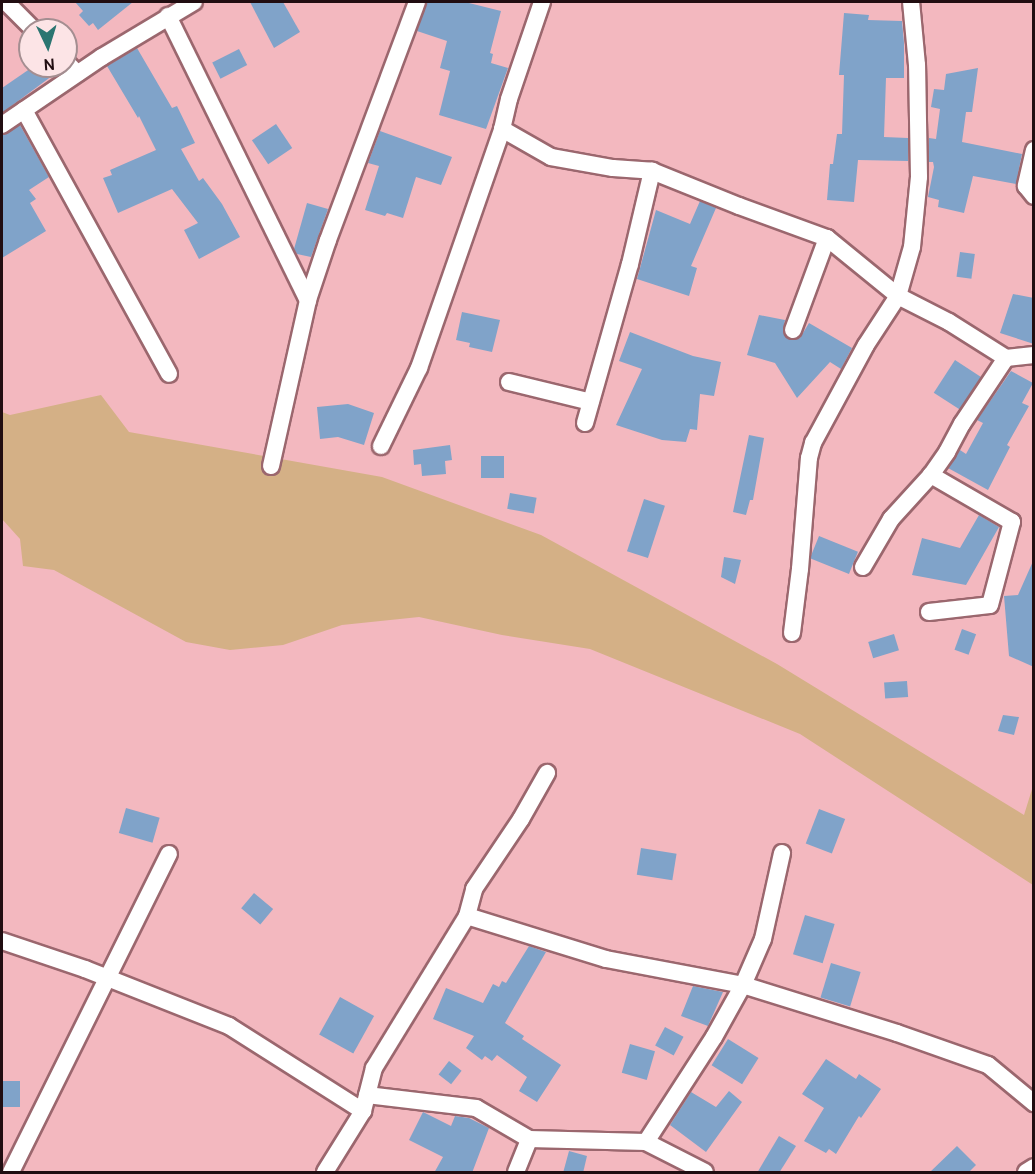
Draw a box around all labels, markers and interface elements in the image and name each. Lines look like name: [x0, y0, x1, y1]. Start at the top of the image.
north arrow: [18, 18, 78, 78]
text: N: [43, 55, 55, 74]

